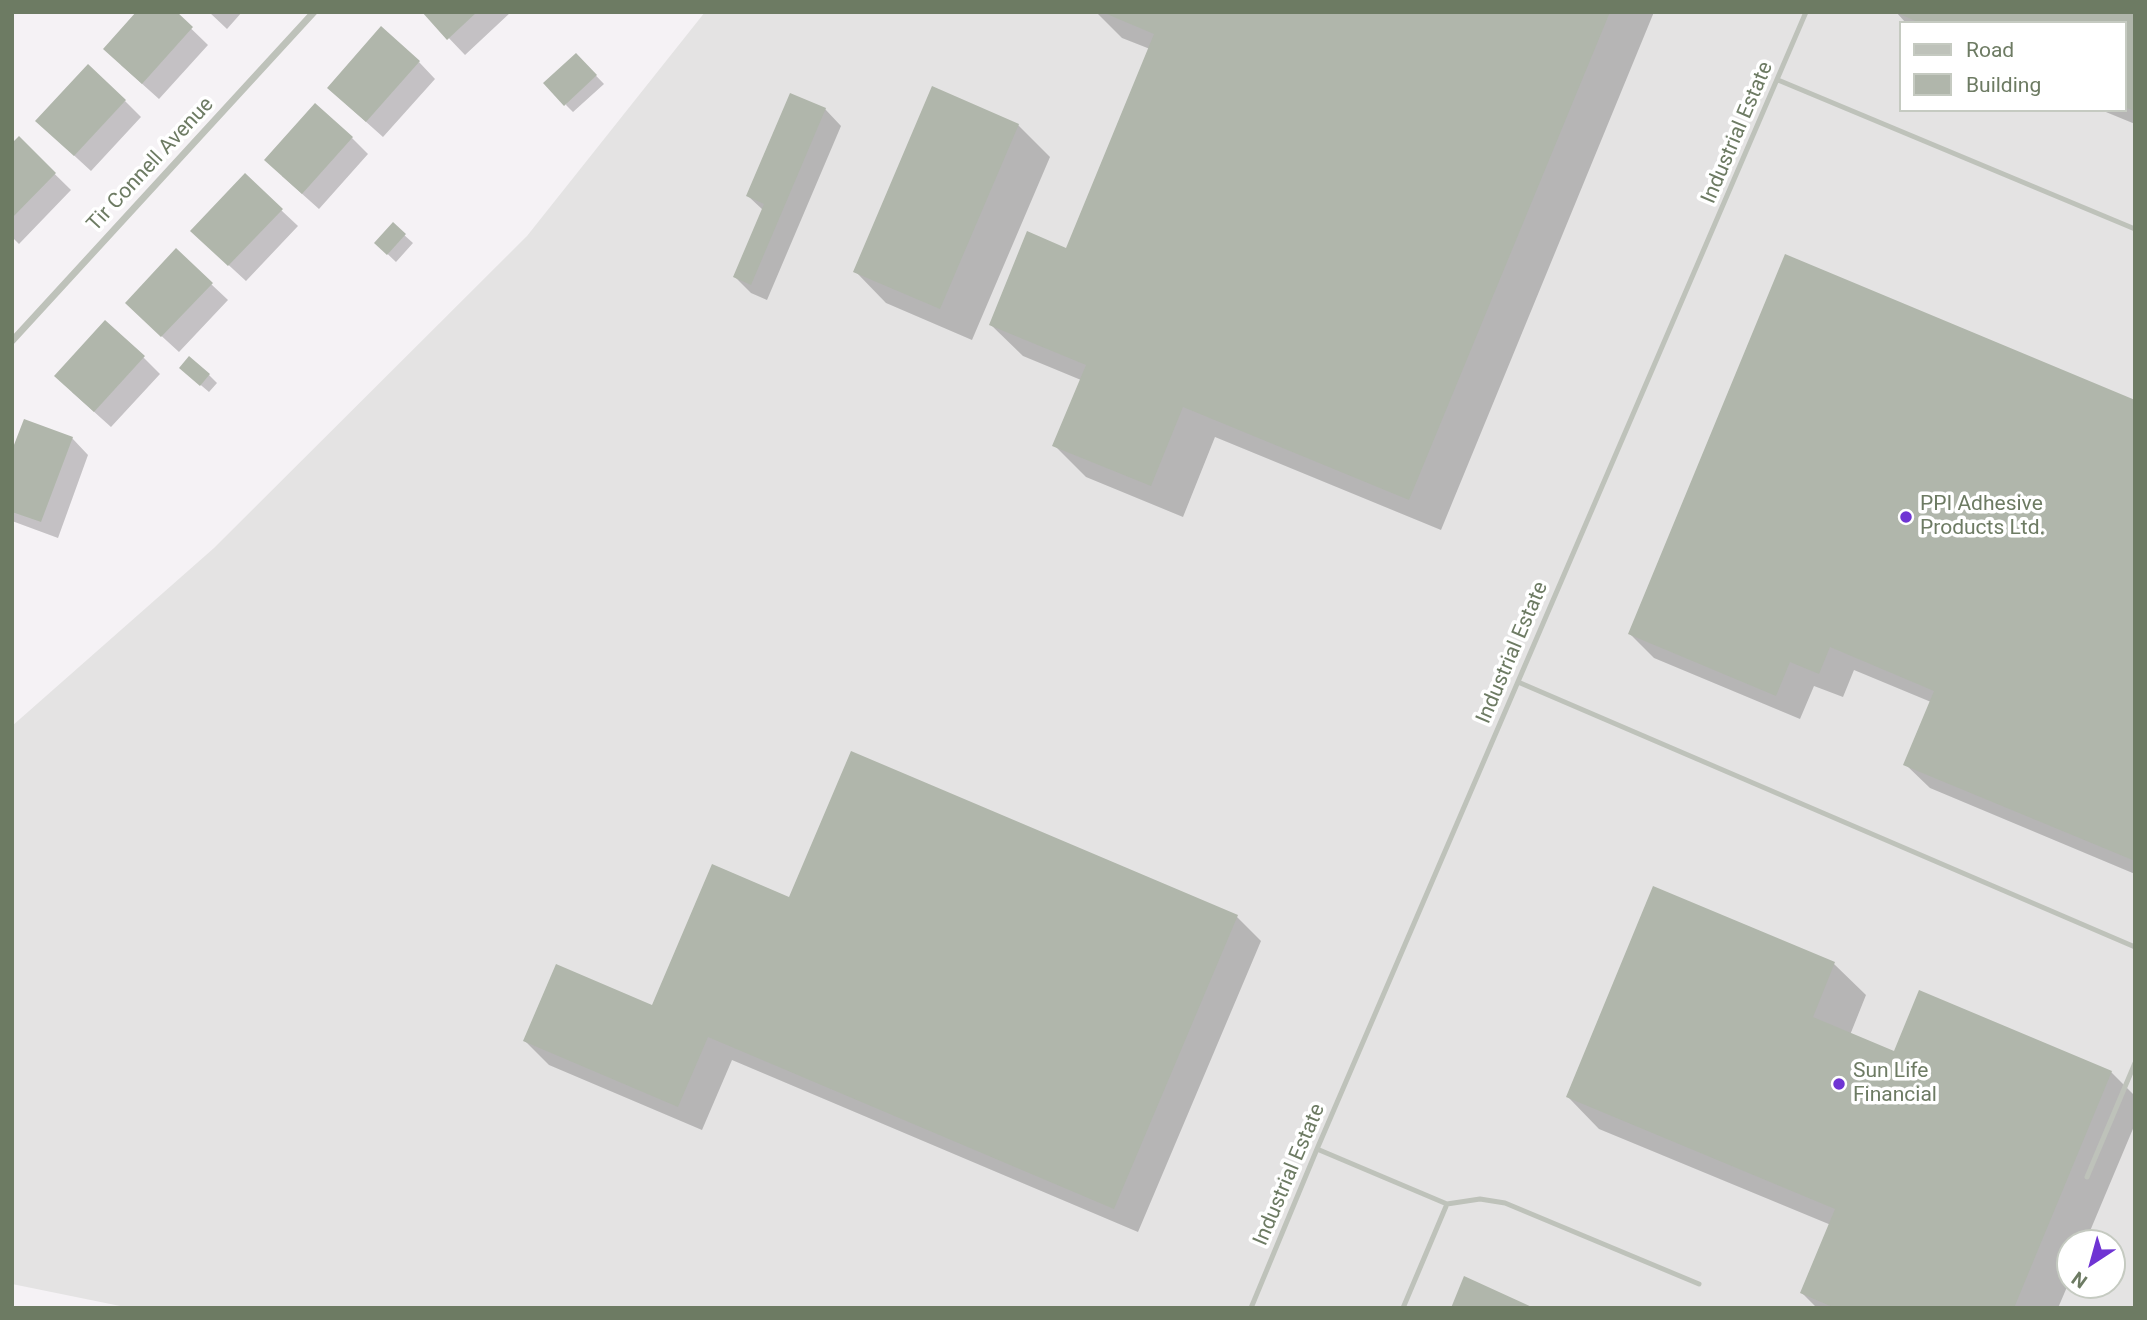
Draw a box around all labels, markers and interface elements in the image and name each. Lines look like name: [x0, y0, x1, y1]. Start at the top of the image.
legend: [1898, 21, 2126, 112]
text: Road: [1966, 38, 2014, 62]
street label: Industrial Estate: [1697, 58, 1779, 208]
text: Building: [1966, 73, 2041, 97]
street label: Tir Connell Avenue: [82, 93, 220, 237]
place label: PPI Adhesive Products Ltd.: [1920, 492, 2045, 542]
marker: PPI Adhesive Products Ltd.: [1898, 509, 1914, 525]
street label: Industrial Estate: [1472, 578, 1554, 728]
place label: Sun Life Financial: [1853, 1059, 1937, 1109]
marker: Sun Life Financial: [1831, 1076, 1847, 1092]
street label: Industrial Estate: [1249, 1100, 1331, 1250]
north arrow: [2056, 1229, 2126, 1299]
text: N: [2067, 1267, 2092, 1293]

